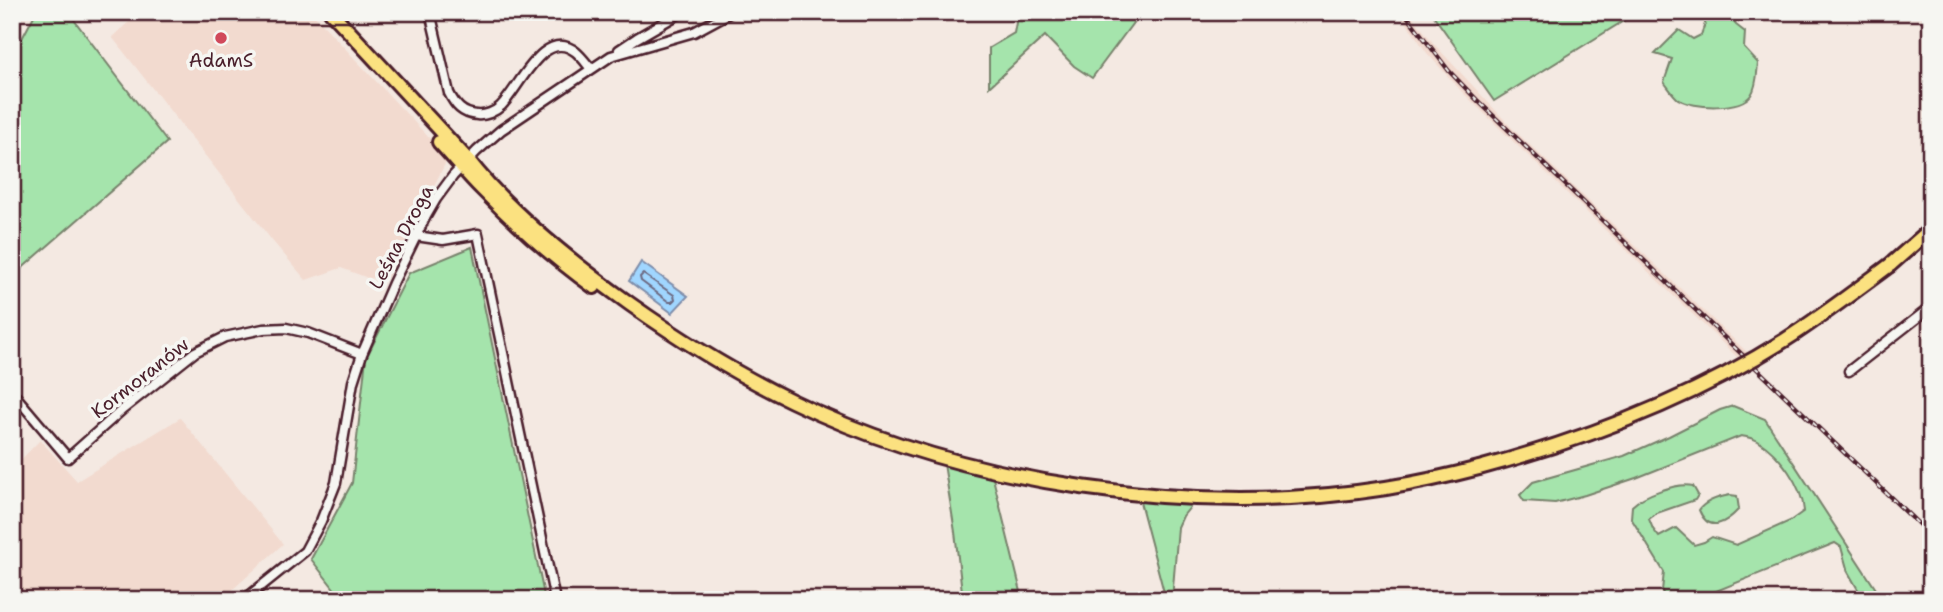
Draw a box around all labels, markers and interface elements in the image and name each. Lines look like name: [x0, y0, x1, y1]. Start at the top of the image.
marker: AdamS: [213, 30, 229, 46]
place label: AdamS: [189, 48, 253, 73]
street label: Leśna Droga: [363, 180, 439, 294]
street label: Kormoranów: [86, 332, 194, 424]

